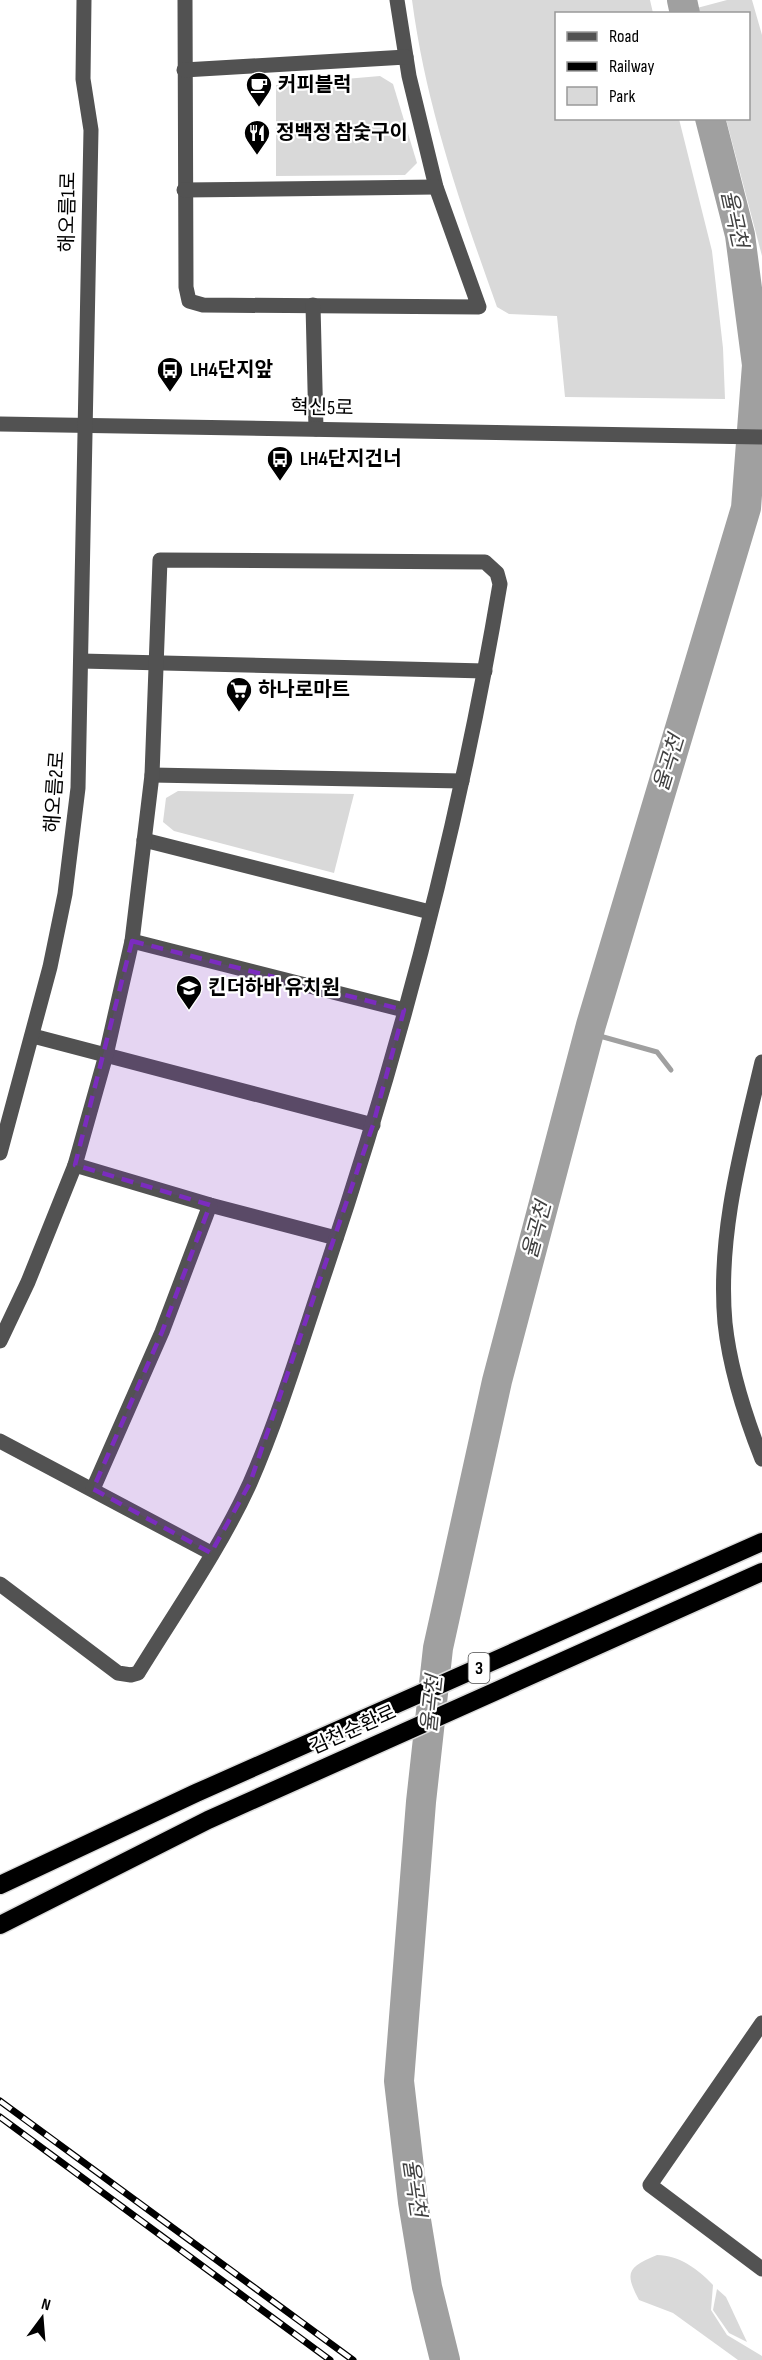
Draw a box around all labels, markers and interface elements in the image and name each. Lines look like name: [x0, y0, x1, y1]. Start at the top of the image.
legend: [555, 12, 750, 120]
text: Road: [609, 26, 639, 47]
text: Railway: [609, 56, 654, 77]
cafe icon: 커피블럭: [244, 70, 274, 108]
place label: 커피블럭: [278, 73, 352, 97]
text: Park: [609, 86, 635, 107]
restaurant icon: 정백정 참숯구이: [242, 118, 272, 156]
place label: 정백정 참숯구이: [276, 121, 408, 145]
street label: 해오름1로: [55, 171, 81, 253]
water label: 율곡천: [716, 188, 753, 253]
bus stop icon: LH4단지앞: [155, 355, 185, 393]
place label: LH4단지앞: [190, 358, 274, 382]
street label: 혁신5로: [290, 395, 354, 421]
bus stop icon: LH4단지건너: [265, 444, 295, 482]
place label: LH4단지건너: [300, 447, 401, 471]
supermarket icon: 하나로마트: [224, 675, 254, 713]
place label: 하나로마트: [258, 678, 350, 702]
water label: 율곡천: [649, 729, 690, 794]
street label: 해오름2로: [40, 750, 70, 834]
school or university icon: 킨더하바 유치원: [174, 973, 204, 1011]
place label: 킨더하바 유치원: [208, 976, 340, 1000]
water label: 율곡천: [517, 1196, 557, 1261]
road number: 3: [468, 1653, 490, 1683]
water label: 율곡천: [417, 1671, 448, 1734]
street label: 김천순환로: [306, 1700, 400, 1760]
water label: 율곡천: [398, 2158, 431, 2221]
north arrow: [12, 2288, 72, 2348]
text: N: [39, 2295, 52, 2315]

